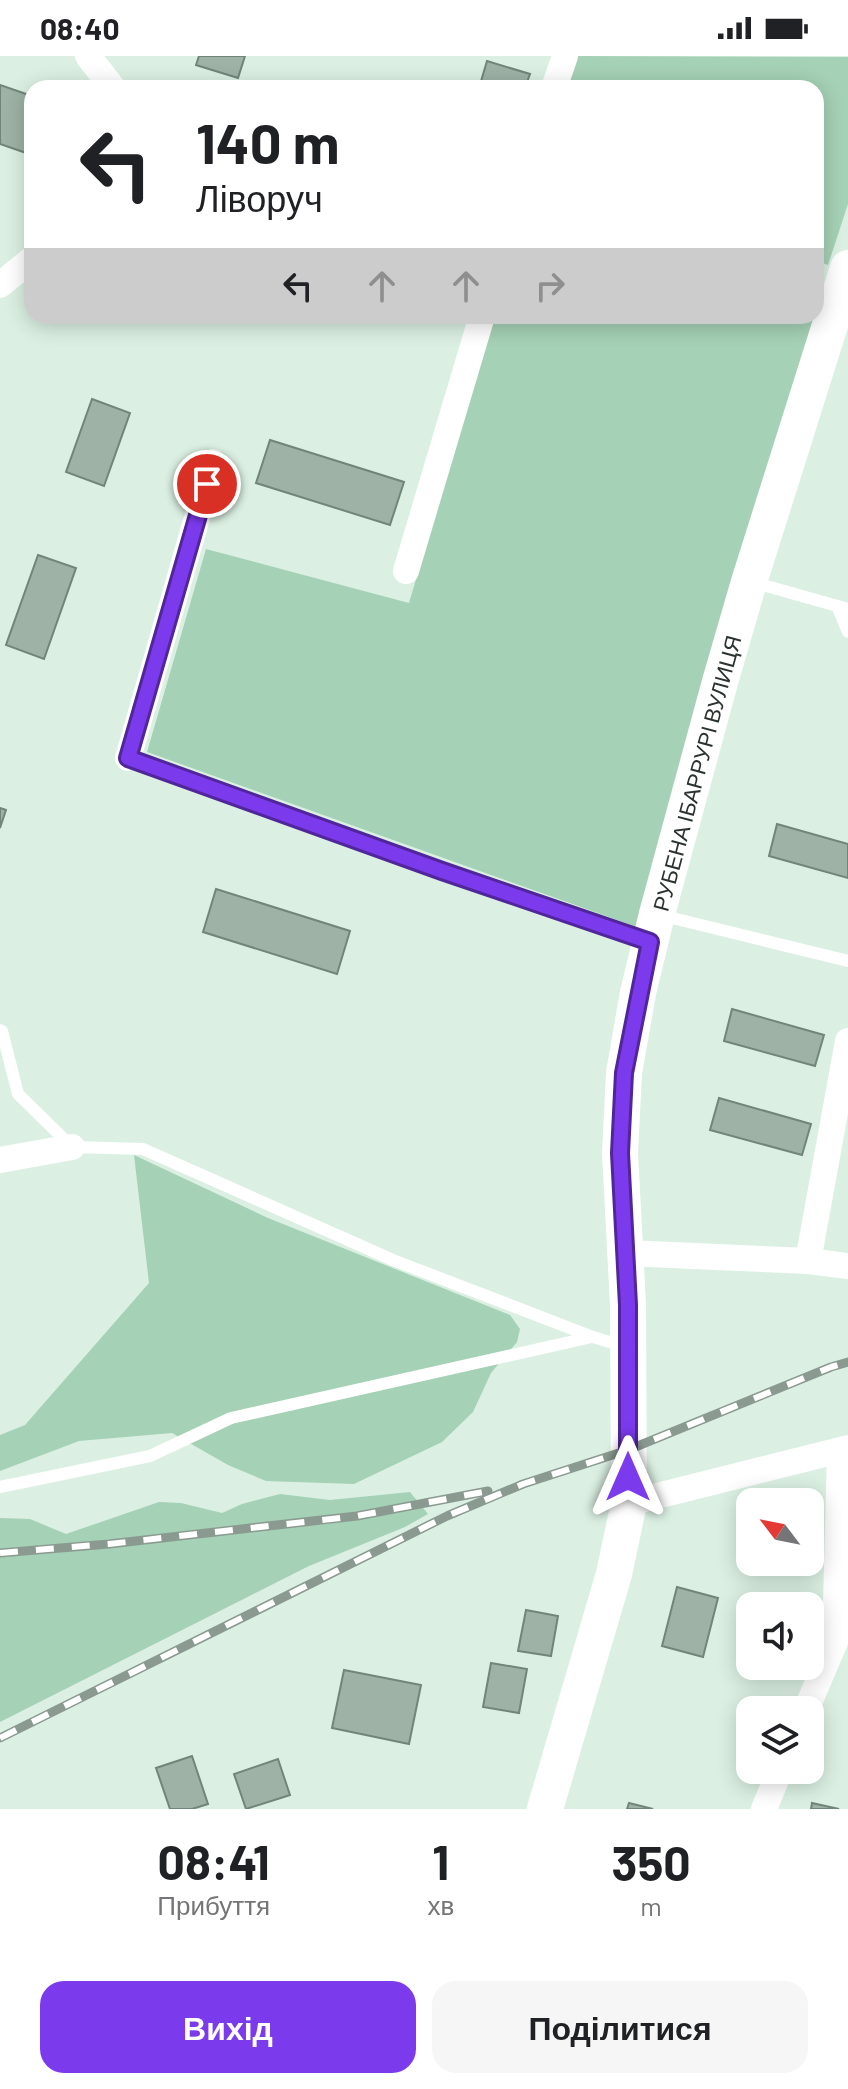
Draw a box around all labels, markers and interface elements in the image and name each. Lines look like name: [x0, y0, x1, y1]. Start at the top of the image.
text: 08:40: [40, 10, 120, 46]
text: 140 m: [196, 108, 340, 175]
icon: left: [64, 112, 168, 216]
text: Ліворуч: [196, 176, 323, 219]
icon: left: [276, 264, 320, 308]
icon: ahead: [360, 264, 404, 308]
icon: ahead: [444, 264, 488, 308]
icon: right: [528, 264, 572, 308]
pin: [173, 450, 241, 518]
icon: arrive: [185, 462, 229, 506]
street label: РУБЕНА ІБАРРУРІ ВУЛИЦЯ: [647, 632, 746, 914]
position arrow: [586, 1435, 670, 1519]
north arrow: [736, 1488, 824, 1576]
map controls: [736, 1488, 824, 1784]
button: sound: [736, 1592, 824, 1680]
button: layers: [736, 1696, 824, 1784]
text: 08:41: [158, 1832, 270, 1890]
text: 1: [432, 1832, 449, 1890]
text: 350: [612, 1833, 691, 1891]
text: Прибуття: [157, 1889, 270, 1920]
text: хв: [427, 1889, 454, 1920]
text: m: [640, 1890, 662, 1921]
button: Вихід: [40, 1981, 416, 2073]
button: Поділитися: [432, 1981, 808, 2073]

